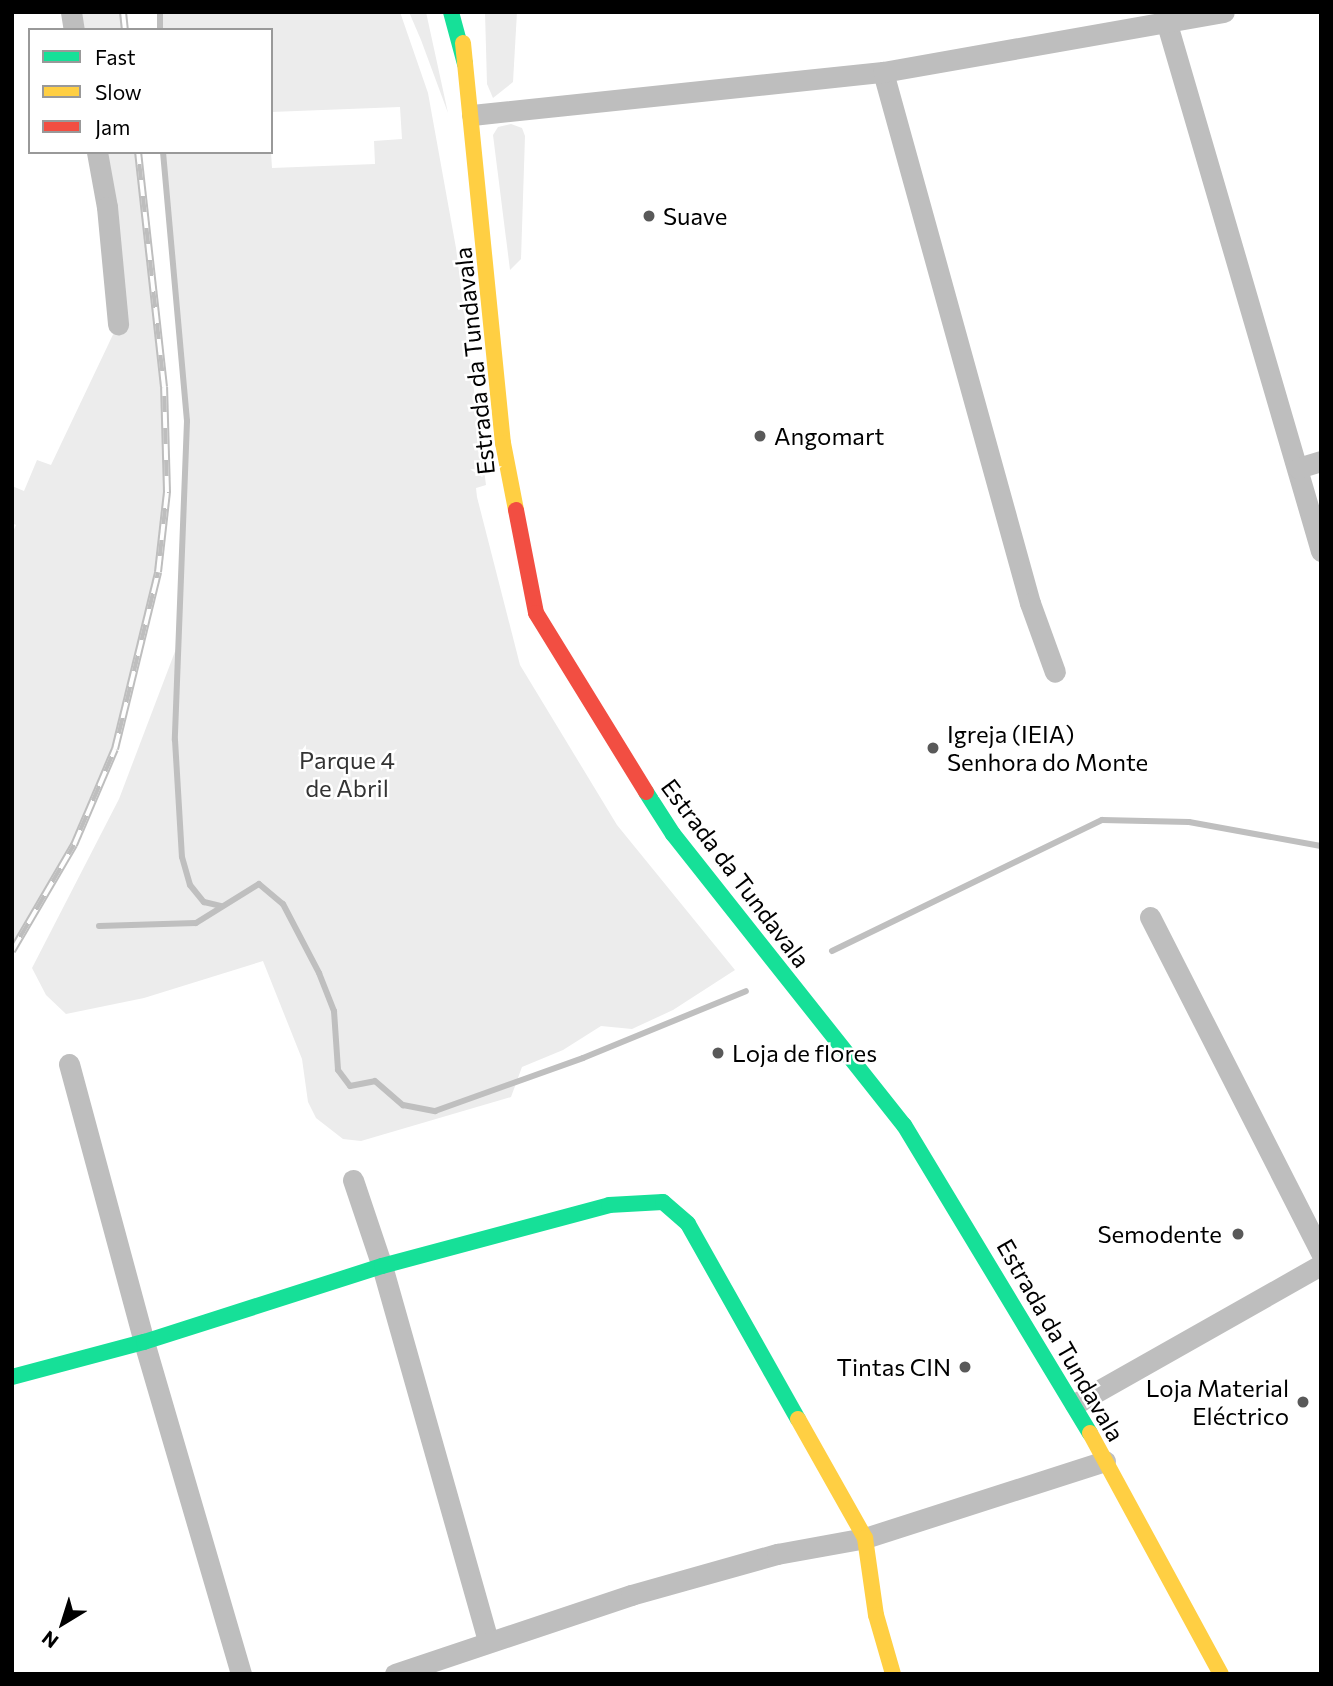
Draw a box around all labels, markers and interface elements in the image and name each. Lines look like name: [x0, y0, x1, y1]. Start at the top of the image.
legend: [28, 28, 273, 154]
text: Fast: [95, 44, 136, 69]
text: Slow: [95, 79, 142, 104]
text: Jam: [95, 114, 130, 139]
place label: Suave: [663, 202, 727, 230]
marker: Suave: [641, 208, 657, 224]
street label: Estrada da Tundavala: [448, 246, 500, 476]
place label: Angomart: [774, 422, 884, 450]
marker: Angomart: [752, 428, 768, 444]
place label: Igreja (IEIA) Senhora do Monte: [947, 720, 1148, 776]
marker: Igreja (IEIA) Senhora do Monte: [925, 740, 941, 756]
park label: Parque 4 de Abril: [299, 746, 395, 802]
street label: Estrada da Tundavala: [656, 773, 816, 973]
place label: Loja de flores: [732, 1039, 877, 1067]
marker: Loja de flores: [710, 1045, 726, 1061]
place label: Semodente: [1097, 1220, 1222, 1248]
marker: Semodente: [1228, 1224, 1248, 1244]
street label: Estrada da Tundavala: [991, 1234, 1131, 1446]
place label: Tintas CIN: [837, 1353, 951, 1381]
marker: Tintas CIN: [957, 1359, 973, 1375]
place label: Loja Material Eléctrico: [1146, 1374, 1289, 1430]
marker: Loja Material Eléctrico: [1295, 1394, 1311, 1410]
north arrow: [28, 1588, 98, 1658]
text: N: [37, 1626, 62, 1653]

